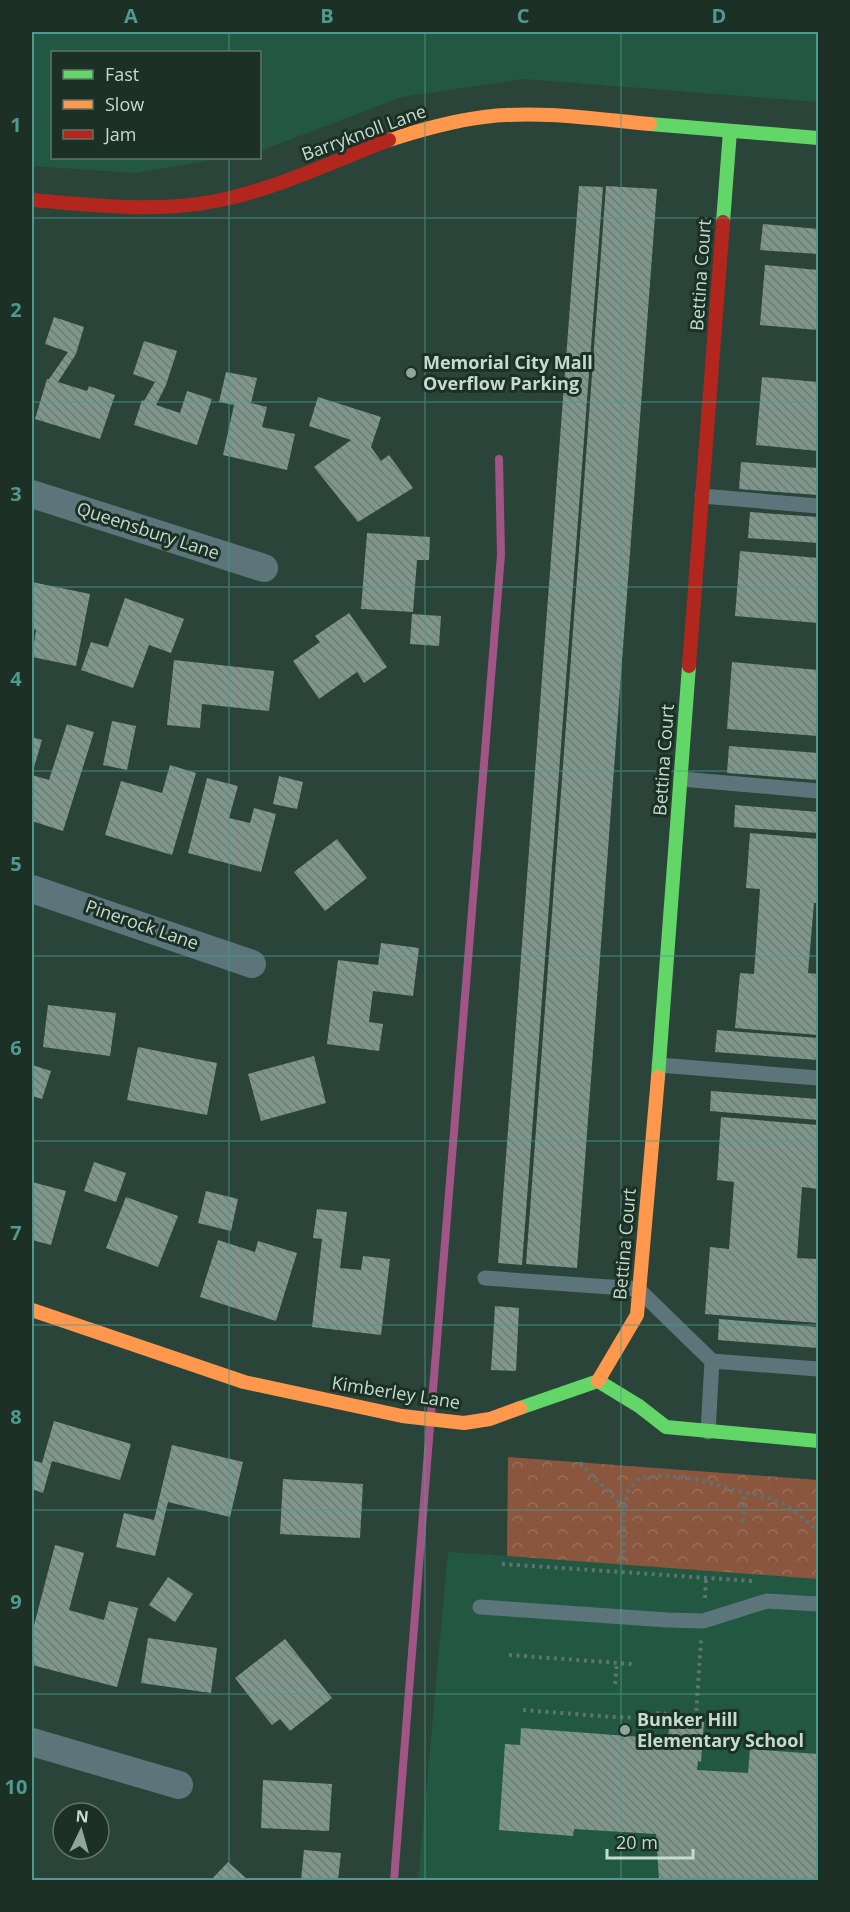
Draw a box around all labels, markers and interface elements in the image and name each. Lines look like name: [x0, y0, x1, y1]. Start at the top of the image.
text: A: [124, 2, 138, 29]
text: B: [320, 2, 334, 29]
text: C: [517, 2, 530, 29]
text: D: [712, 2, 726, 29]
legend: [51, 51, 261, 159]
text: Fast: [105, 62, 139, 86]
text: Slow: [105, 92, 144, 116]
street label: Barryknoll Lane: [298, 98, 429, 166]
text: 1: [10, 111, 22, 138]
text: Jam: [103, 122, 137, 146]
street label: Bettina Court: [684, 218, 716, 332]
text: 2: [10, 296, 22, 323]
place label: Memorial City Mall Overflow Parking: [423, 350, 593, 395]
marker: Memorial City Mall Overflow Parking: [404, 366, 418, 380]
text: 3: [10, 480, 22, 507]
street label: Queensbury Lane: [74, 496, 223, 564]
text: 4: [10, 665, 22, 692]
street label: Bettina Court: [647, 703, 679, 817]
text: 5: [10, 850, 22, 877]
street label: Pinerock Lane: [83, 893, 202, 955]
text: 6: [10, 1034, 22, 1061]
street label: Bettina Court: [607, 1187, 641, 1301]
text: 7: [10, 1219, 22, 1246]
street label: Kimberley Lane: [330, 1370, 462, 1414]
text: 8: [10, 1403, 22, 1430]
text: 9: [10, 1588, 22, 1615]
place label: Bunker Hill Elementary School: [637, 1707, 804, 1752]
marker: Bunker Hill Elementary School: [618, 1723, 632, 1737]
text: 10: [5, 1773, 27, 1800]
north arrow: [51, 1801, 111, 1861]
text: N: [75, 1805, 90, 1828]
scale bar: [607, 1822, 692, 1860]
text: 20 m: [616, 1830, 658, 1854]

